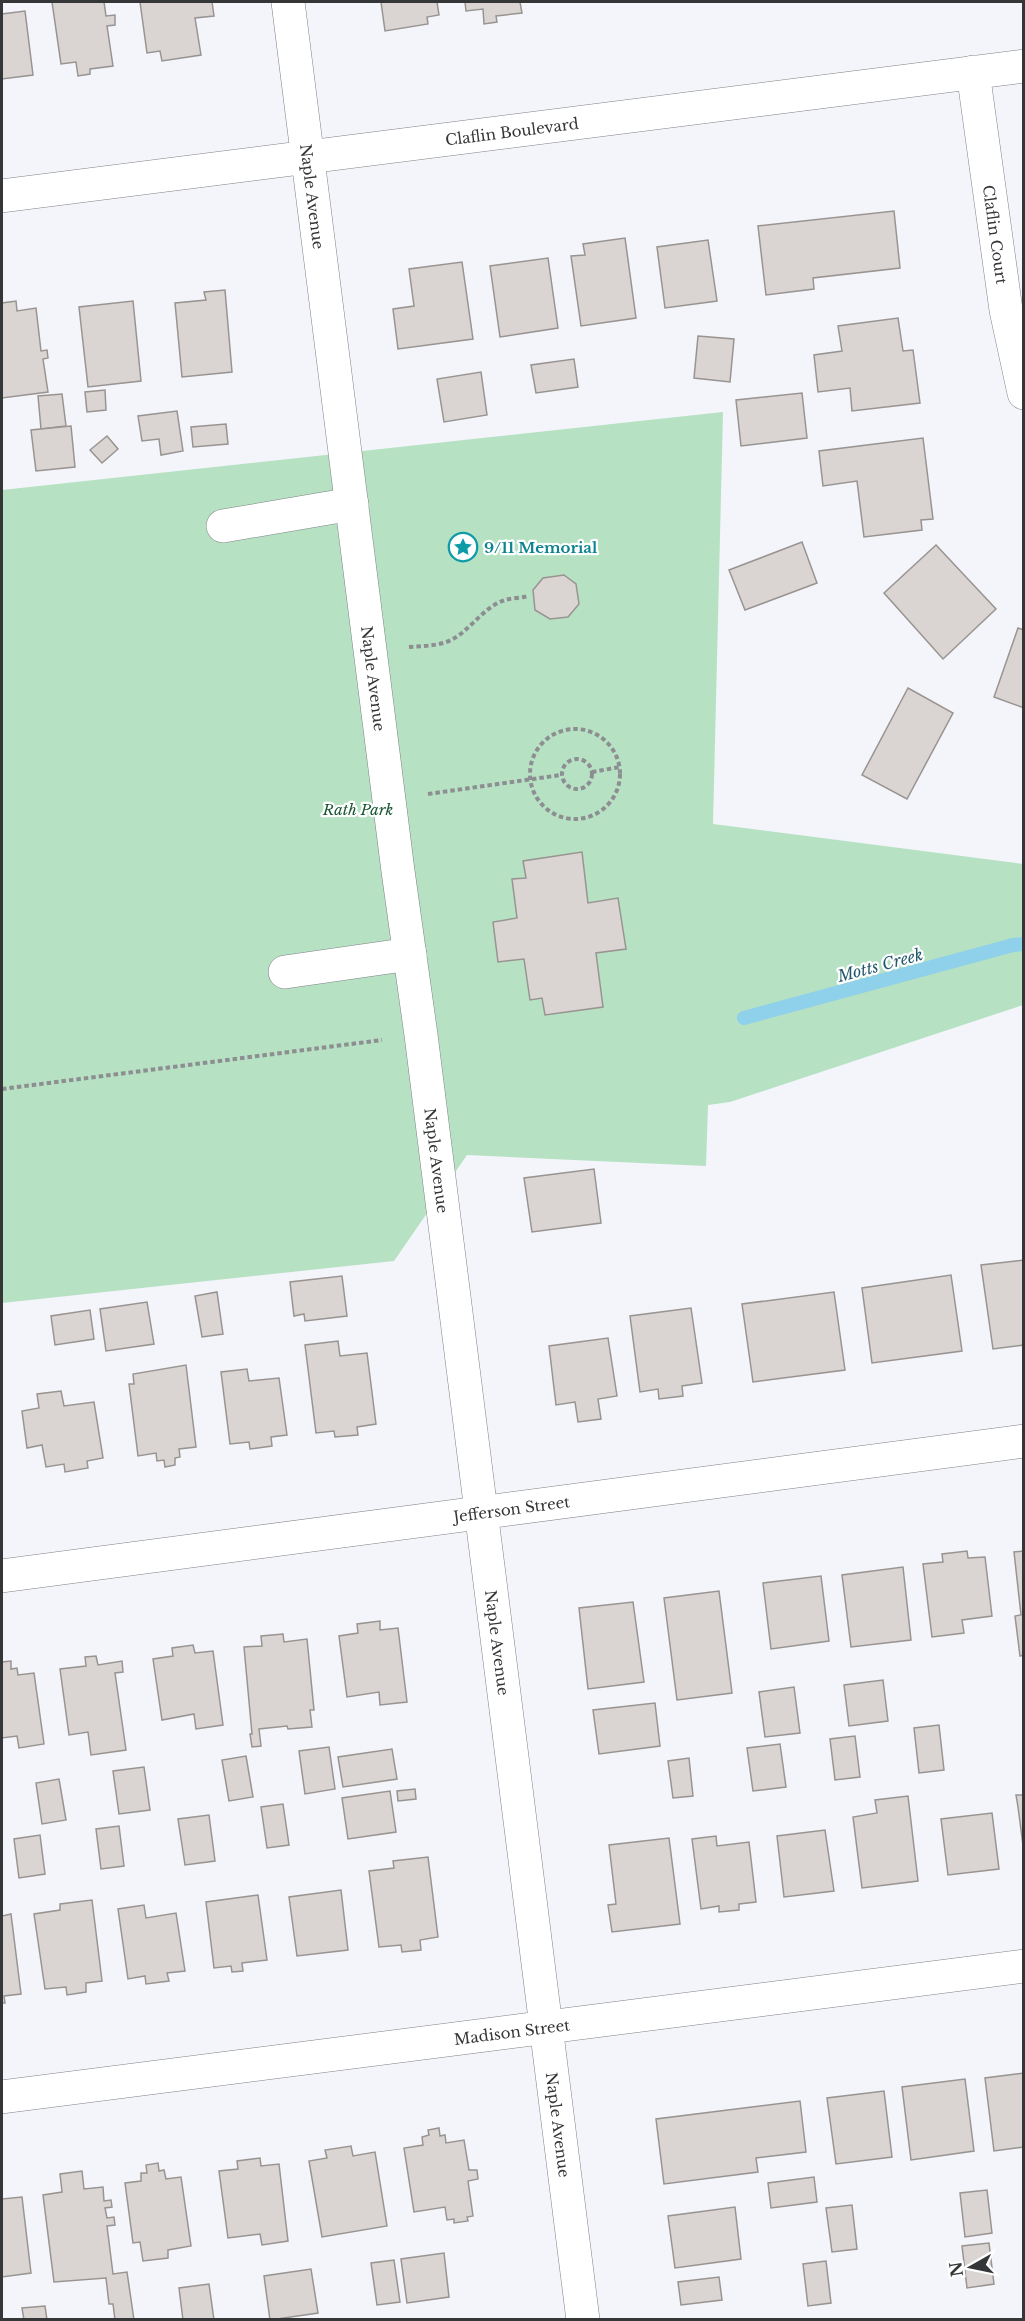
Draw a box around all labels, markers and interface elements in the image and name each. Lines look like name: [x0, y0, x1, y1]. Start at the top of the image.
street label: Claflin Boulevard: [444, 113, 580, 149]
street label: Naple Avenue: [297, 143, 329, 250]
street label: Claflin Court: [979, 184, 1012, 286]
place icon: 9/11 Memorial: [447, 531, 479, 563]
place label: 9/11 Memorial: [484, 538, 598, 557]
street label: Naple Avenue: [358, 625, 390, 732]
park label: Rath Park: [322, 800, 393, 819]
water label: Motts Creek: [834, 944, 925, 986]
street label: Naple Avenue: [421, 1107, 453, 1214]
street label: Jefferson Street: [450, 1492, 571, 1526]
street label: Naple Avenue: [482, 1589, 514, 1696]
street label: Madison Street: [453, 2015, 571, 2048]
street label: Naple Avenue: [542, 2071, 574, 2179]
north arrow: [941, 2237, 1001, 2297]
text: N: [945, 2260, 967, 2278]

